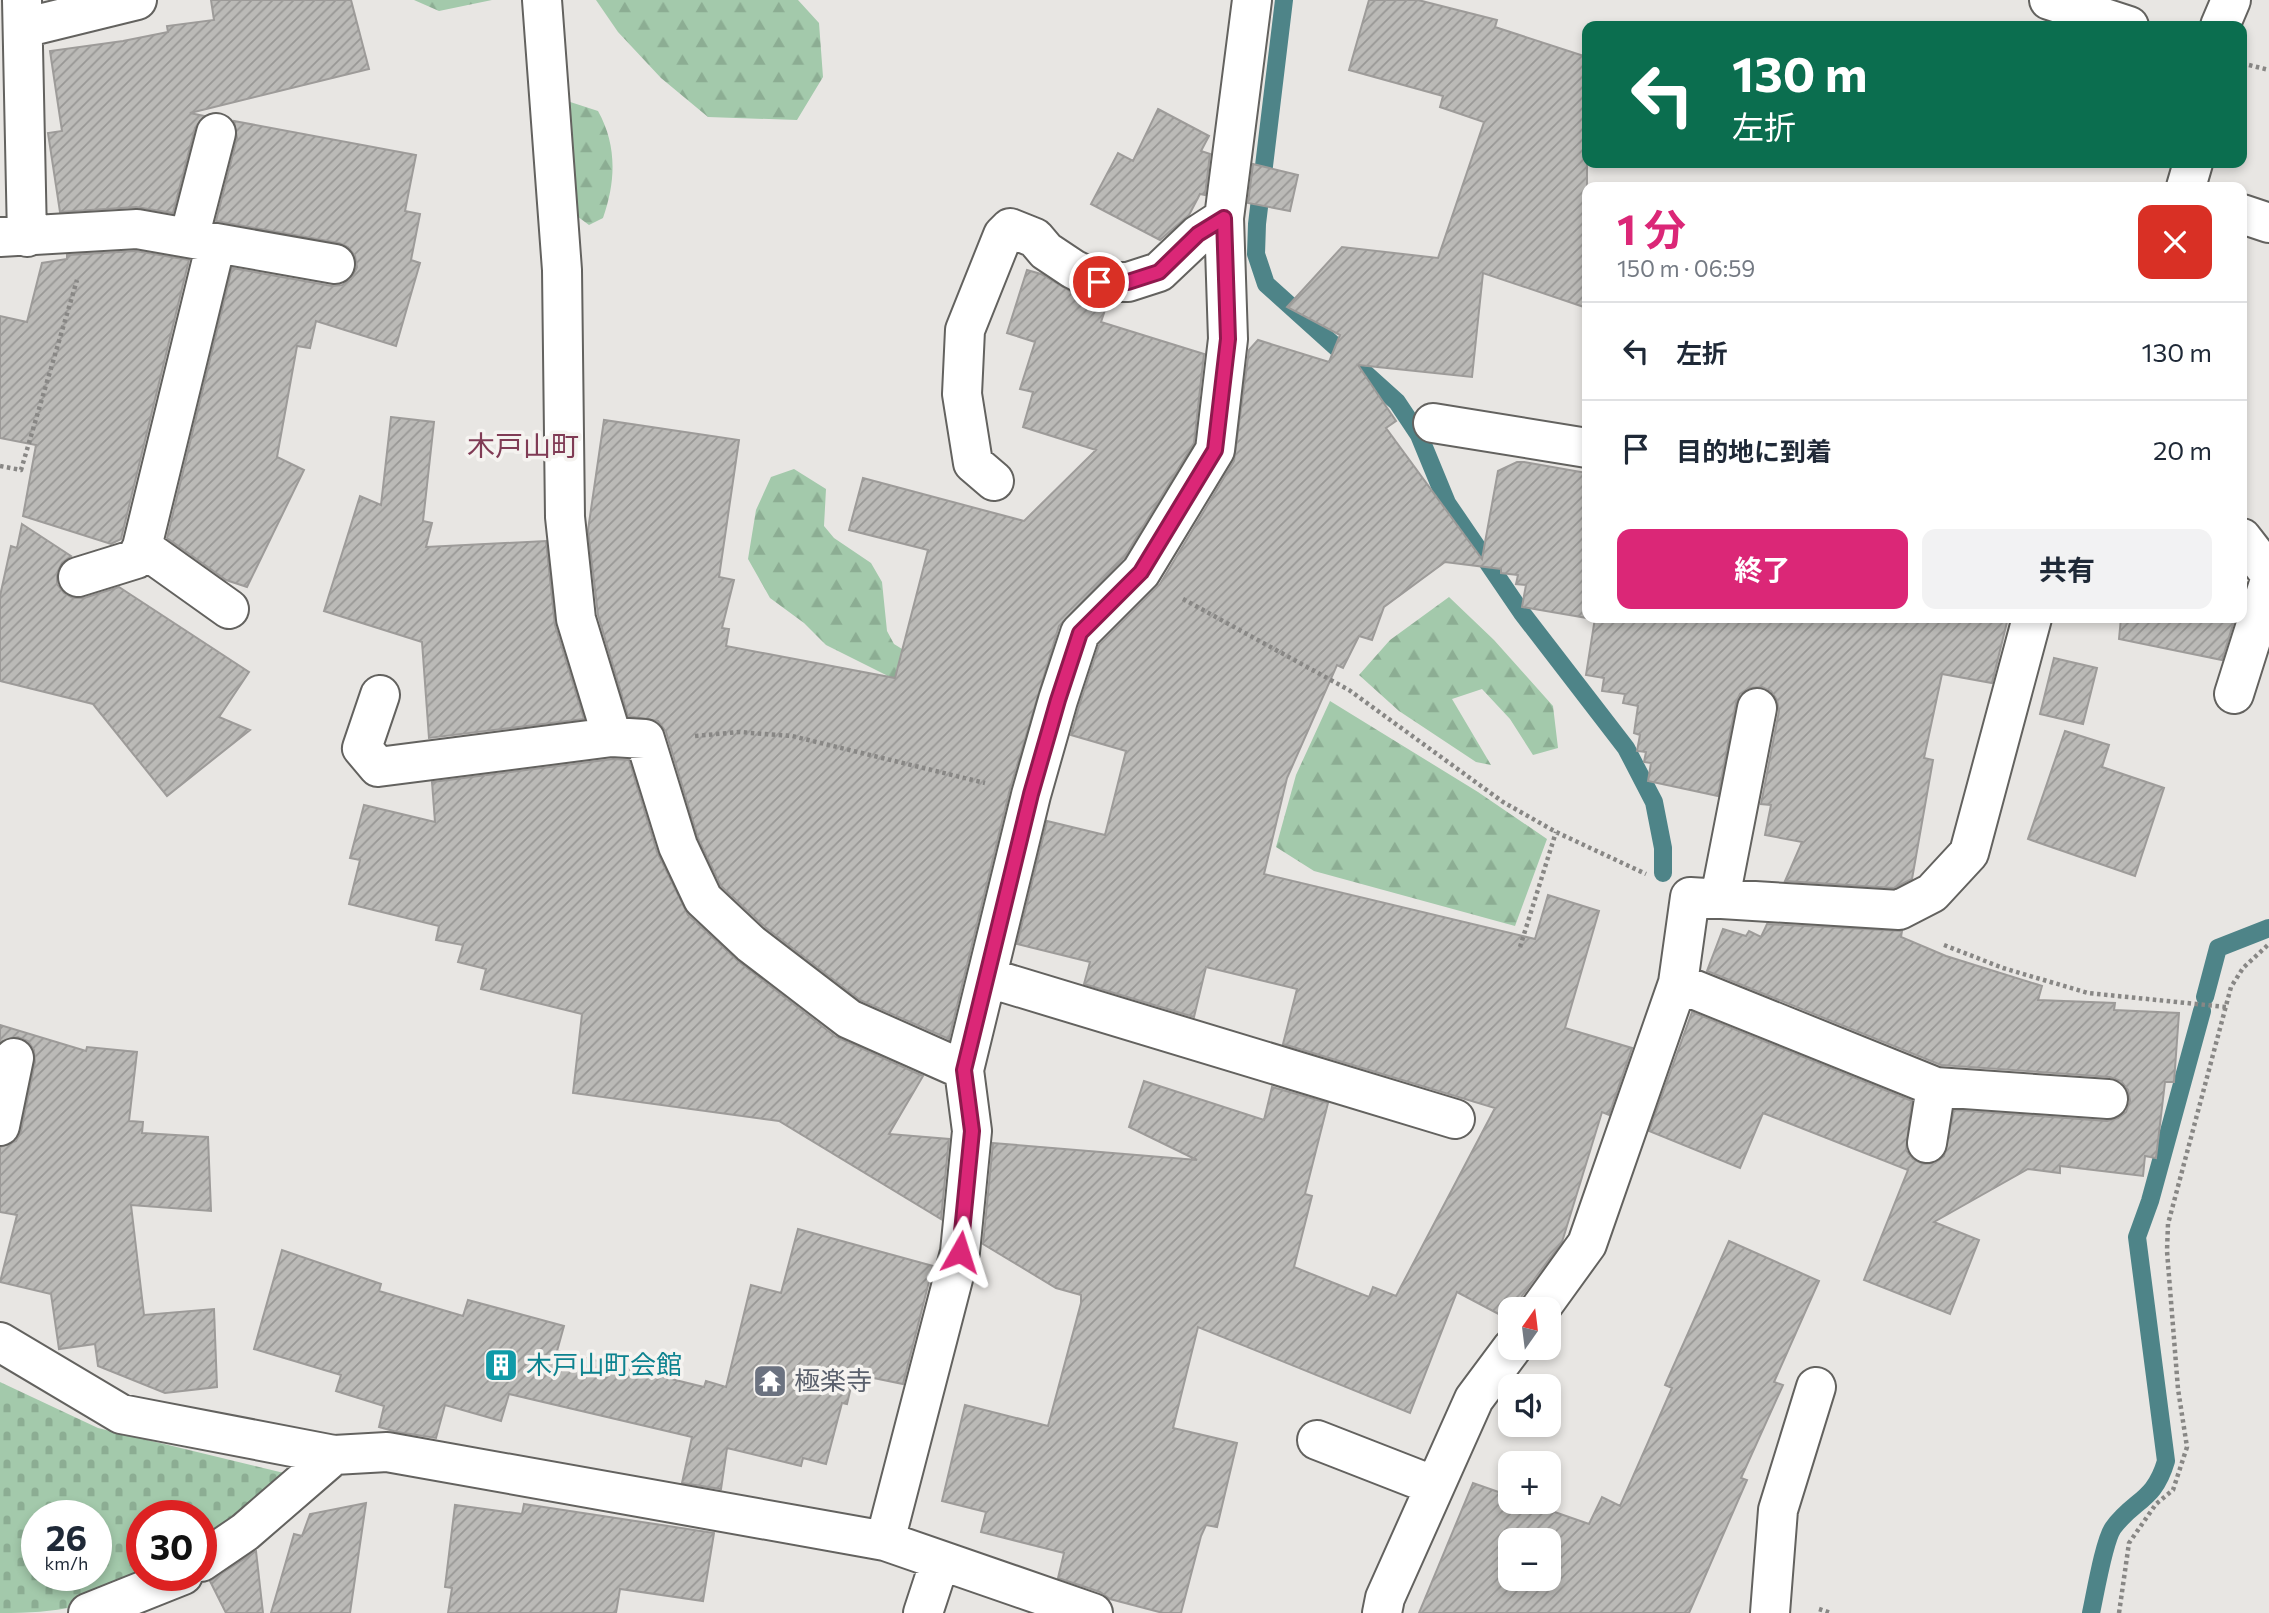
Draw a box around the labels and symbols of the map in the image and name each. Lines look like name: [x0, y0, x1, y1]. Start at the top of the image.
pin: [1069, 252, 1129, 312]
district label: 木戸山町: [467, 428, 579, 462]
position arrow: [923, 1215, 997, 1289]
north arrow: [1498, 1297, 1561, 1360]
building icon: 木戸山町会館: [482, 1346, 520, 1384]
place label: 木戸山町会館: [526, 1348, 682, 1379]
temple icon: 極楽寺: [751, 1362, 789, 1400]
place label: 極楽寺: [794, 1364, 872, 1395]
speed limit sign: 30: [126, 1500, 217, 1591]

